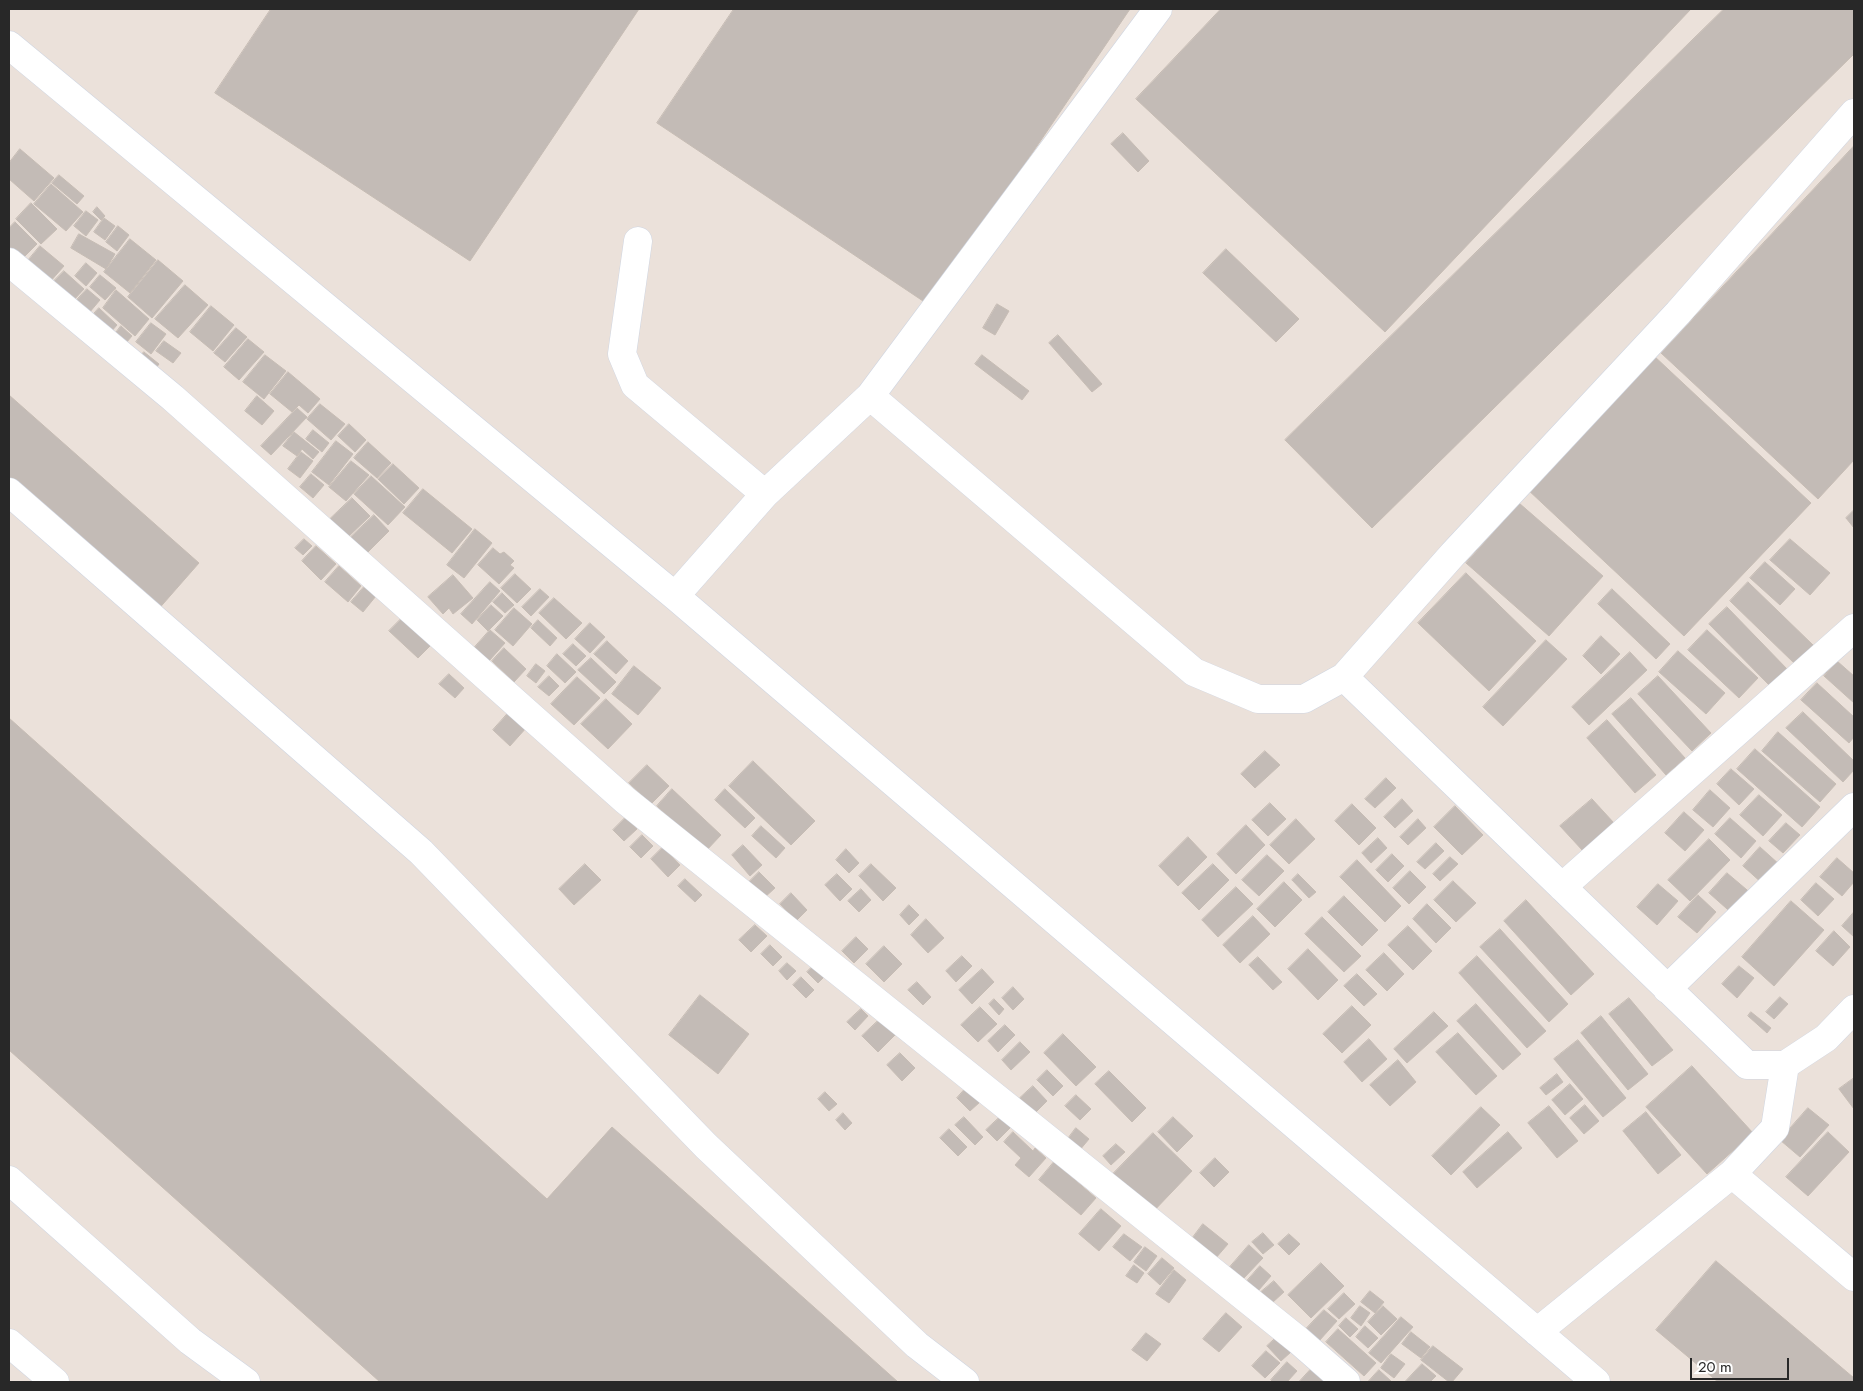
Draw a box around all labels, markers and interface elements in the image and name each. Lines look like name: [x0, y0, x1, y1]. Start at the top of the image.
scale bar: [1693, 1348, 1792, 1380]
text: 20 m: [1698, 1356, 1732, 1378]

